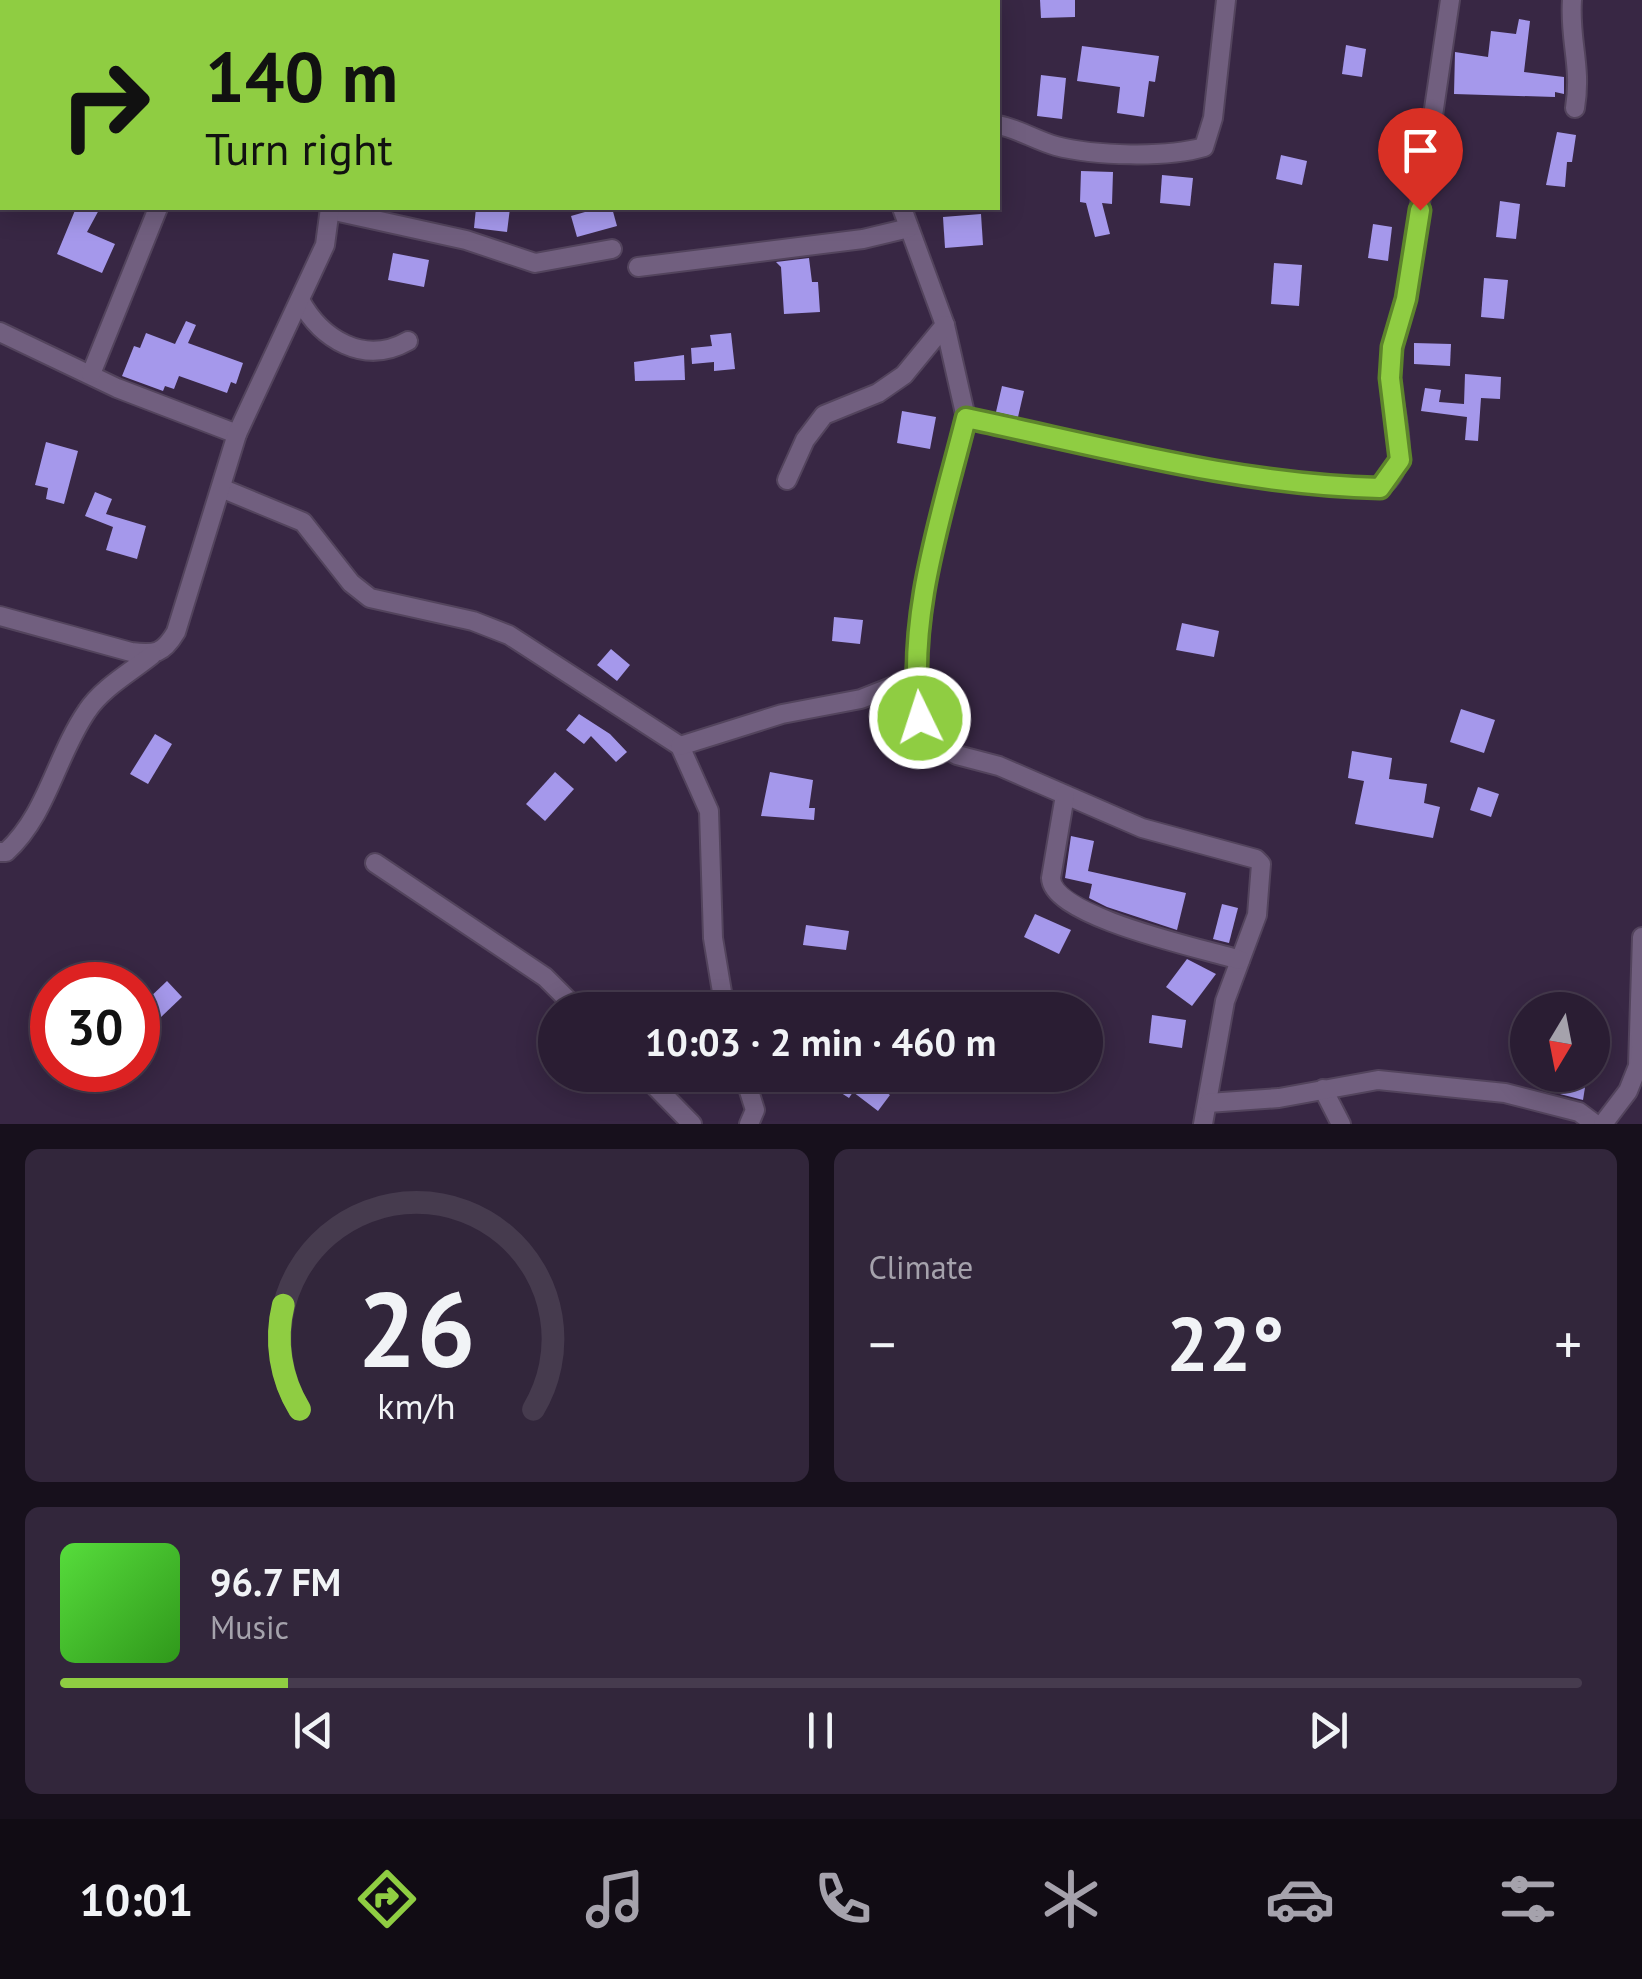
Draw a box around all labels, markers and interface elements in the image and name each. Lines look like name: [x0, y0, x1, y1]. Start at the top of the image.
text: 140 m: [205, 31, 398, 121]
icon: right: [40, 40, 170, 170]
pin: [1378, 108, 1463, 211]
text: Turn right: [205, 119, 393, 177]
icon: arrive: [1393, 123, 1448, 178]
position arrow: [868, 666, 972, 770]
speed limit sign: 30: [30, 962, 160, 1092]
north arrow: [1510, 992, 1610, 1092]
map controls: [1510, 992, 1610, 1092]
text: 10:03 · 2 min · 460 m: [645, 1017, 996, 1066]
text: Climate: [869, 1246, 973, 1288]
text: 26: [358, 1261, 476, 1396]
text: 22°: [1166, 1295, 1284, 1392]
text: −: [869, 1308, 896, 1379]
text: +: [1554, 1308, 1582, 1379]
text: km/h: [378, 1383, 456, 1429]
text: 96.7 FM: [210, 1557, 341, 1606]
text: Music: [210, 1606, 289, 1648]
icon: previous: [286, 1703, 341, 1758]
icon: pause: [793, 1703, 848, 1758]
icon: next: [1301, 1703, 1356, 1758]
icon: directions: [352, 1864, 422, 1934]
icon: music: [580, 1864, 650, 1934]
icon: phone: [808, 1864, 878, 1934]
icon: climate: [1036, 1864, 1106, 1934]
icon: car: [1265, 1864, 1335, 1934]
icon: filters: [1493, 1864, 1563, 1934]
text: 10:01: [79, 1870, 193, 1928]

